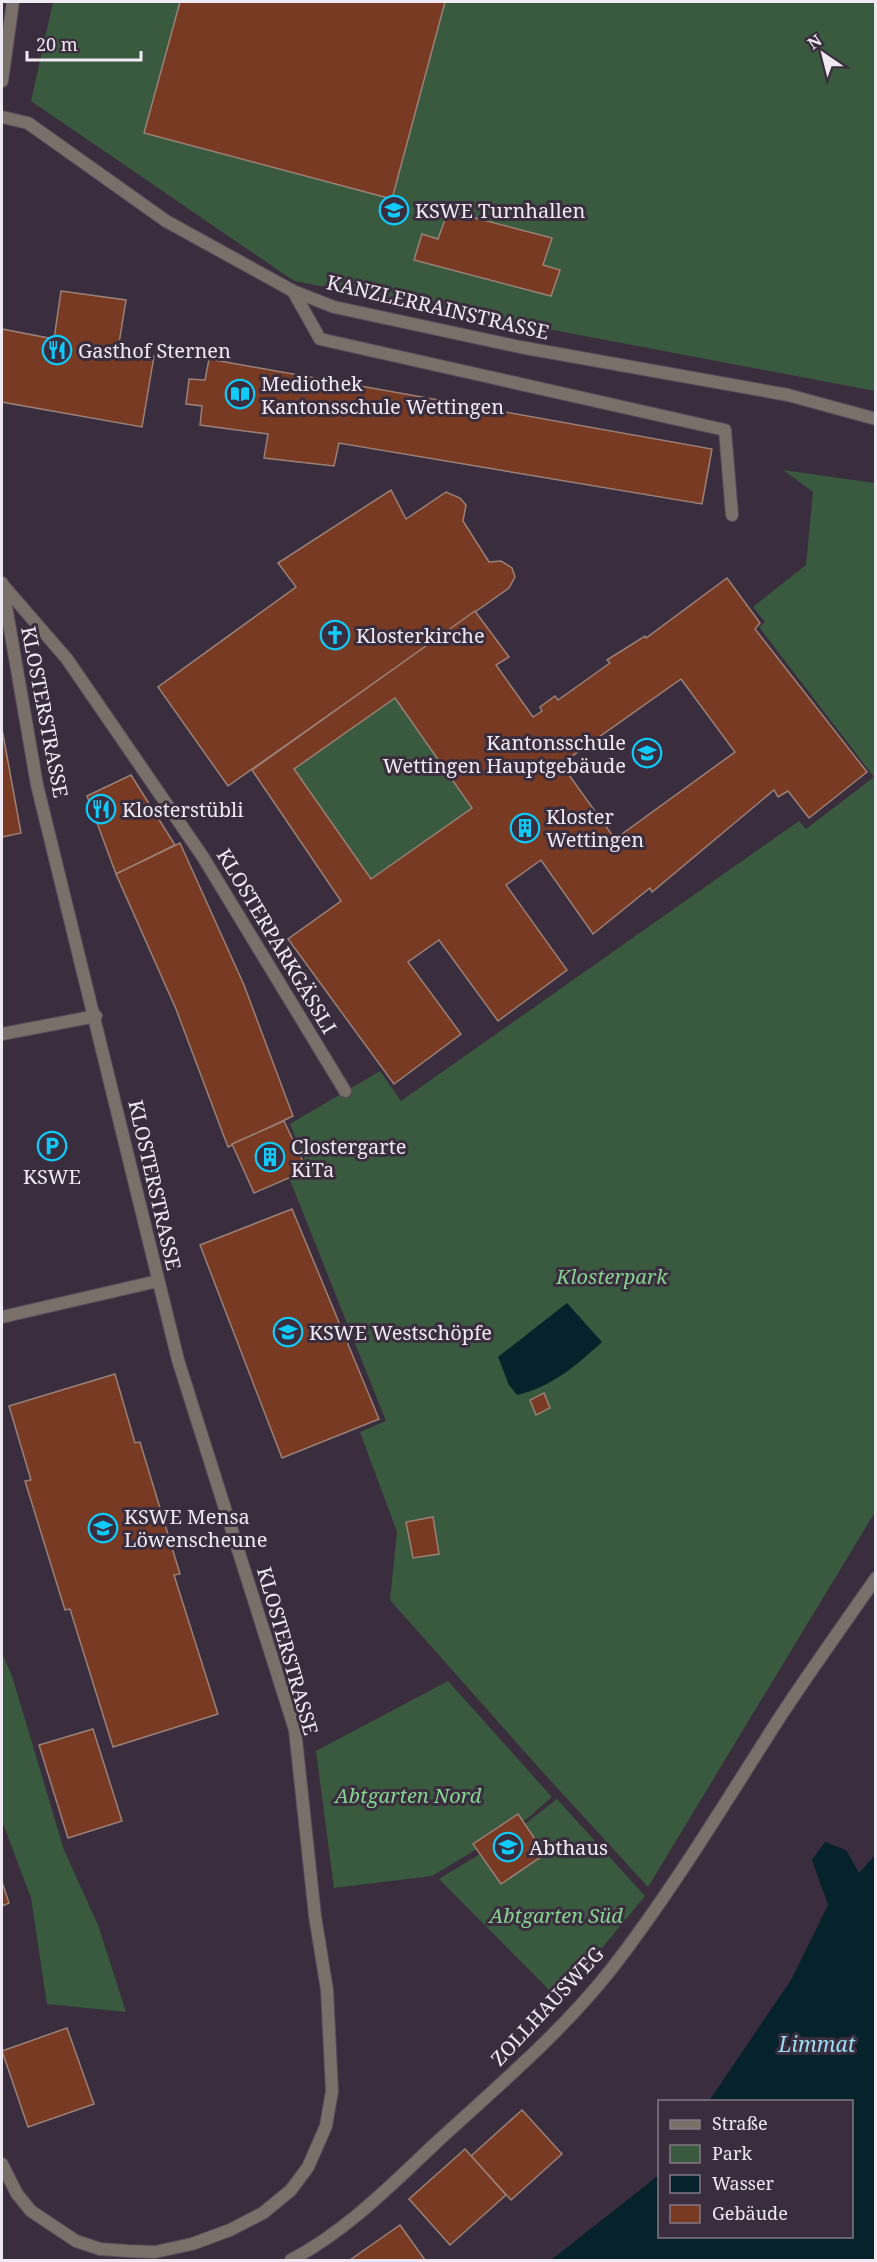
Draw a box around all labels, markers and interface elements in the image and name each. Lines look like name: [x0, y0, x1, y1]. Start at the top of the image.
scale bar: [27, 24, 141, 62]
north arrow: [793, 24, 853, 84]
text: N: [803, 29, 826, 54]
text: 20 m: [36, 32, 78, 56]
school or university icon: KSWE Turnhallen: [378, 194, 410, 226]
place label: KSWE Turnhallen: [415, 197, 585, 224]
street label: KANZLERRAINSTRASSE: [324, 268, 552, 346]
restaurant icon: Gasthof Sternen: [41, 334, 73, 366]
place label: Gasthof Sternen: [78, 337, 231, 364]
place label: Mediothek Kantonsschule Wettingen: [261, 370, 504, 420]
library icon: Mediothek Kantonsschule Wettingen: [224, 378, 256, 410]
church icon: Klosterkirche: [319, 619, 351, 651]
place label: Klosterkirche: [356, 622, 485, 649]
street label: KLOSTERSTRASSE: [15, 624, 75, 800]
place label: Kantonsschule Wettingen Hauptgebäude: [383, 729, 626, 779]
school or university icon: Kantonsschule Wettingen Hauptgebäude: [631, 737, 663, 769]
restaurant icon: Klosterstübli: [85, 793, 117, 825]
place label: Klosterstübli: [122, 796, 244, 823]
place label: Kloster Wettingen: [546, 803, 644, 853]
building icon: Kloster Wettingen: [509, 812, 541, 844]
street label: KLOSTERPARKGÄSSLI: [211, 843, 343, 1039]
street label: KLOSTERSTRASSE: [122, 1097, 188, 1273]
parking icon: KSWE: [36, 1130, 68, 1162]
place label: Clostergarte KiTa: [291, 1133, 406, 1183]
building icon: Clostergarte KiTa: [254, 1141, 286, 1173]
place label: KSWE: [23, 1163, 81, 1190]
park label: Klosterpark: [555, 1263, 668, 1290]
school or university icon: KSWE Westschöpfe: [272, 1316, 304, 1348]
place label: KSWE Westschöpfe: [309, 1319, 492, 1346]
place label: KSWE Mensa Löwenscheune: [124, 1503, 267, 1553]
school or university icon: KSWE Mensa Löwenscheune: [87, 1512, 119, 1544]
street label: KLOSTERSTRASSE: [251, 1564, 325, 1738]
park label: Abtgarten Nord: [333, 1782, 482, 1809]
school or university icon: Abthaus: [492, 1831, 524, 1863]
place label: Abthaus: [529, 1834, 608, 1861]
park label: Abtgarten Süd: [487, 1902, 623, 1929]
street label: ZOLLHAUSWEG: [485, 1941, 609, 2071]
water label: Limmat: [778, 2030, 856, 2058]
legend: [658, 2100, 853, 2238]
text: Straße: [712, 2111, 768, 2135]
text: Park: [712, 2141, 752, 2165]
text: Wasser: [712, 2171, 775, 2195]
text: Gebäude: [712, 2201, 788, 2225]

